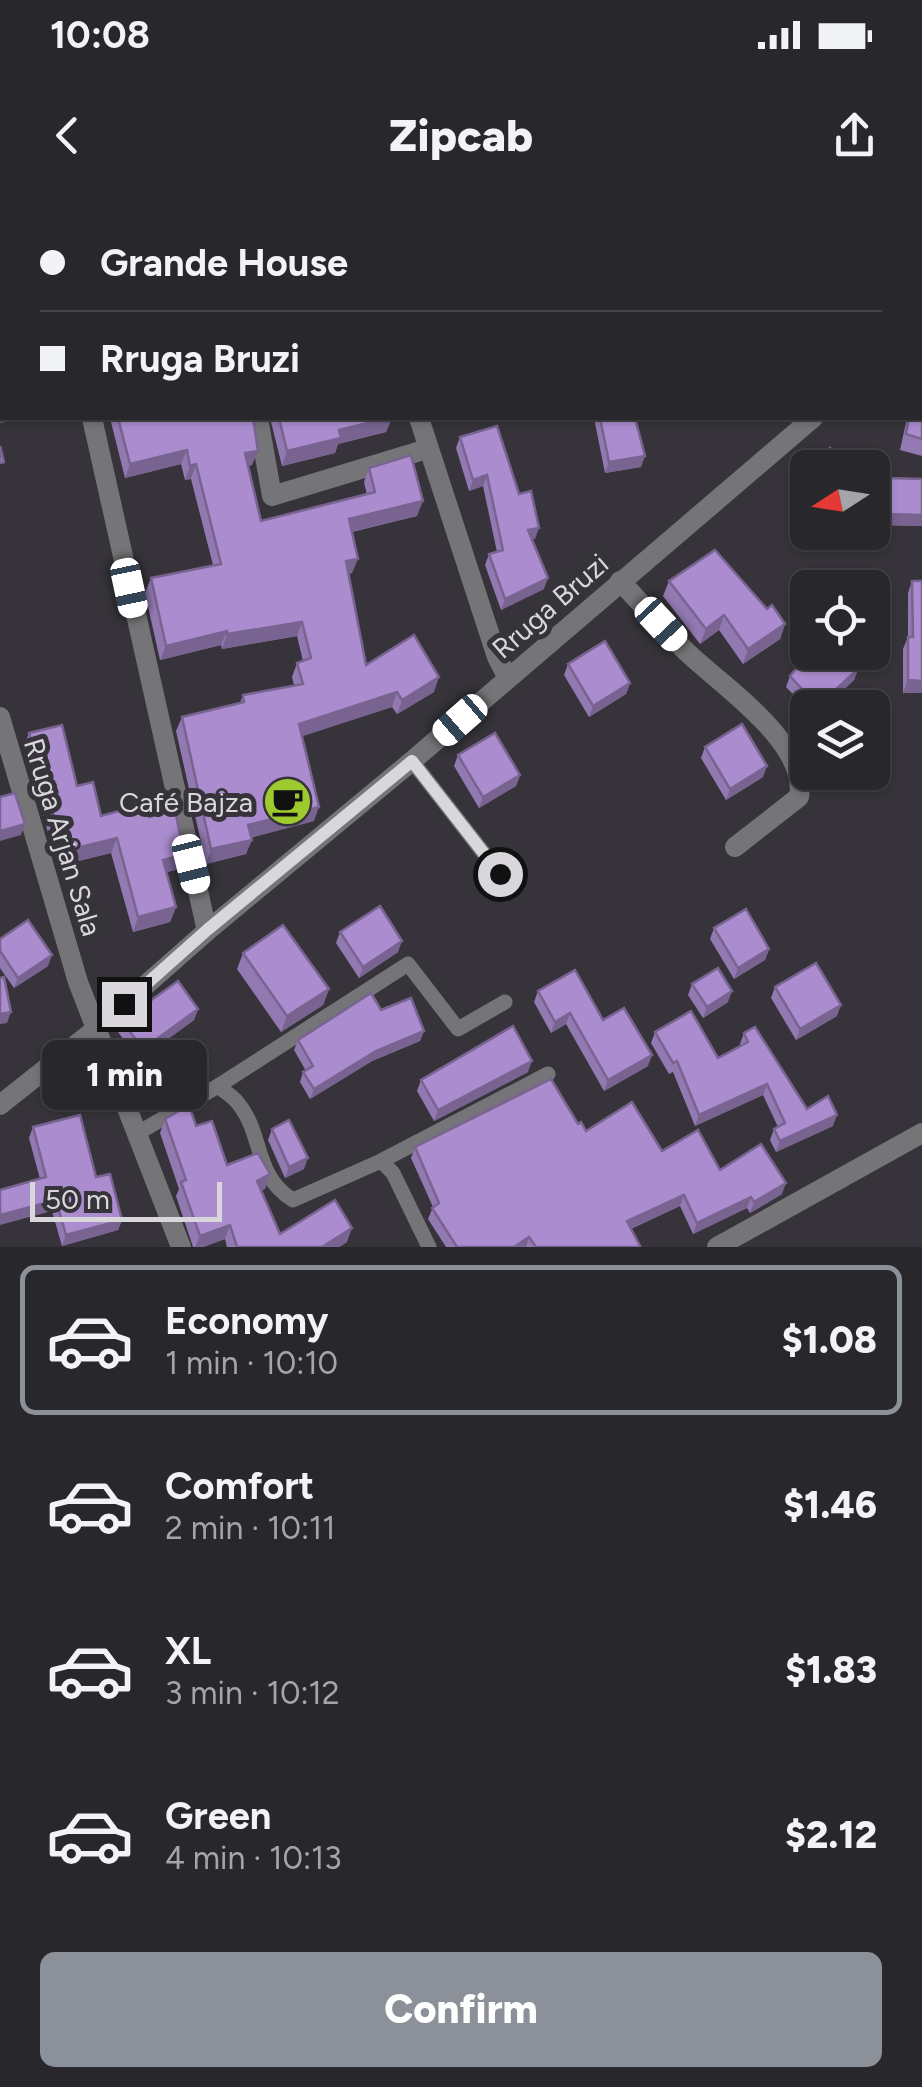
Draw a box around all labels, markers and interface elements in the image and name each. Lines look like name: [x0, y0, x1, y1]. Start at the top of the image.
text: 10:08: [50, 12, 150, 58]
icon: back: [40, 108, 95, 163]
text: Zipcab: [389, 108, 533, 162]
icon: share: [827, 108, 882, 163]
text: Grande House: [100, 240, 348, 286]
text: Rruga Bruzi: [100, 336, 300, 382]
north arrow: [790, 450, 890, 550]
map controls: [790, 450, 890, 790]
street label: Rruga Bruzi: [485, 546, 615, 666]
car: [108, 556, 150, 620]
button: locate: [790, 570, 890, 670]
car: [630, 592, 692, 656]
car: [428, 689, 492, 751]
button: layers: [790, 690, 890, 790]
street label: Rruga Arjan Sala: [17, 734, 109, 940]
cafe icon: Café Bajza: [262, 776, 314, 828]
place label: Café Bajza: [119, 785, 253, 819]
car: [169, 831, 213, 897]
route start: [478, 852, 523, 897]
route end: [102, 982, 147, 1027]
callout: 1 min: [42, 1039, 206, 1109]
text: 1 min: [86, 1056, 163, 1094]
scale bar: [30, 1177, 222, 1221]
text: 50 m: [45, 1182, 110, 1216]
icon: car: [45, 1295, 135, 1385]
text: Economy: [165, 1298, 328, 1344]
text: $1.08: [782, 1317, 877, 1363]
text: 1 min · 10:10: [165, 1344, 338, 1382]
icon: car: [45, 1460, 135, 1550]
text: Comfort: [165, 1463, 314, 1509]
text: $1.46: [783, 1482, 877, 1528]
text: 2 min · 10:11: [165, 1509, 336, 1547]
icon: car: [45, 1625, 135, 1715]
text: XL: [165, 1628, 211, 1674]
text: $1.83: [785, 1647, 877, 1693]
text: 3 min · 10:12: [165, 1674, 340, 1712]
icon: car: [45, 1790, 135, 1880]
text: Green: [165, 1793, 271, 1839]
text: $2.12: [785, 1812, 877, 1858]
text: 4 min · 10:13: [165, 1839, 342, 1877]
button: Confirm: [40, 1952, 882, 2067]

